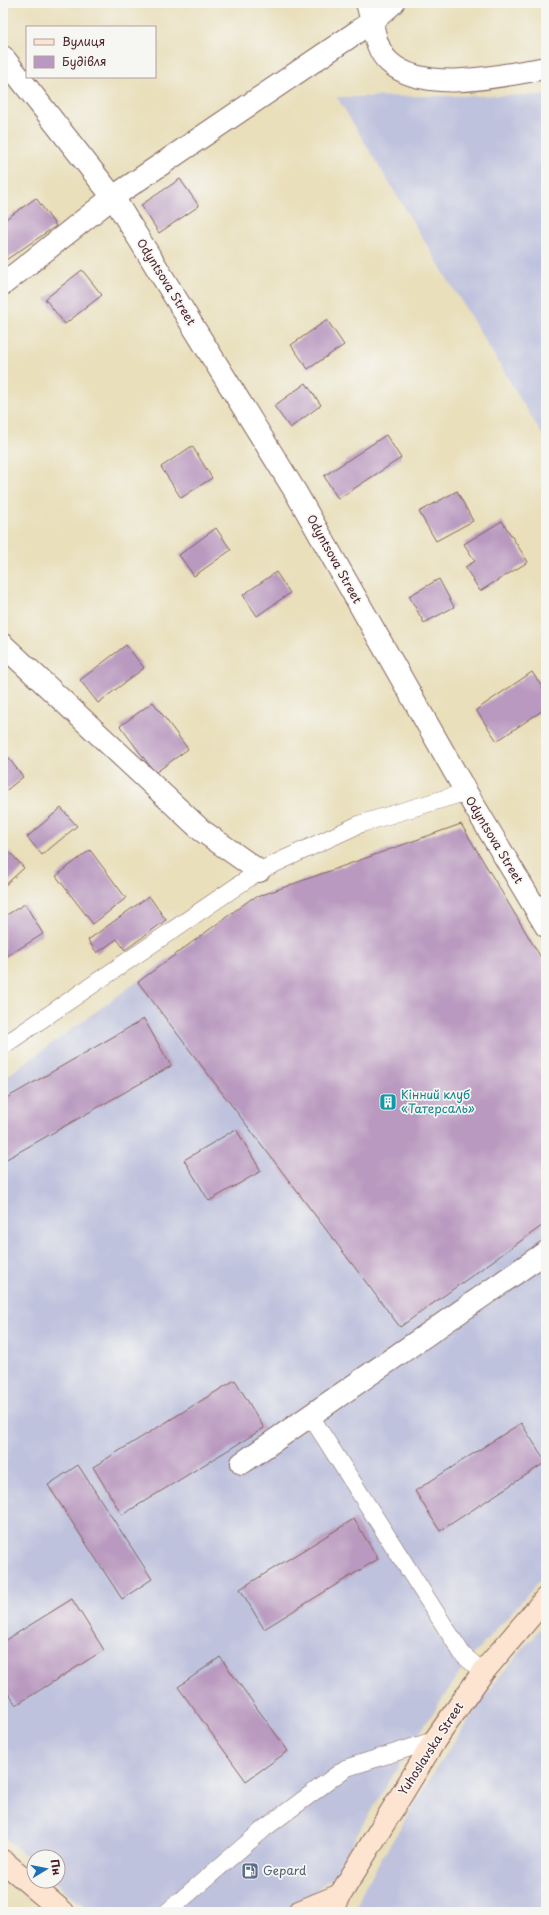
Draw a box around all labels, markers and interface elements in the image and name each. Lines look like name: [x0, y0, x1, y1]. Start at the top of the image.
legend: [26, 26, 156, 78]
text: Вулиця: [62, 32, 105, 50]
text: Будівля: [62, 52, 107, 70]
street label: Odyntsova Street: [133, 235, 201, 328]
street label: Odyntsova Street: [303, 511, 367, 606]
street label: Odyntsova Street: [462, 792, 528, 887]
place label: Кінний клуб «Татерсаль»: [401, 1085, 475, 1117]
building icon: Кінний клуб «Татерсаль»: [378, 1092, 398, 1112]
street label: Yuhoslavska Street: [393, 1698, 467, 1799]
north arrow: [26, 1849, 66, 1889]
text: Пн: [47, 1858, 66, 1877]
fuel station icon: Gepard: [240, 1861, 260, 1881]
place label: Gepard: [263, 1861, 307, 1879]

